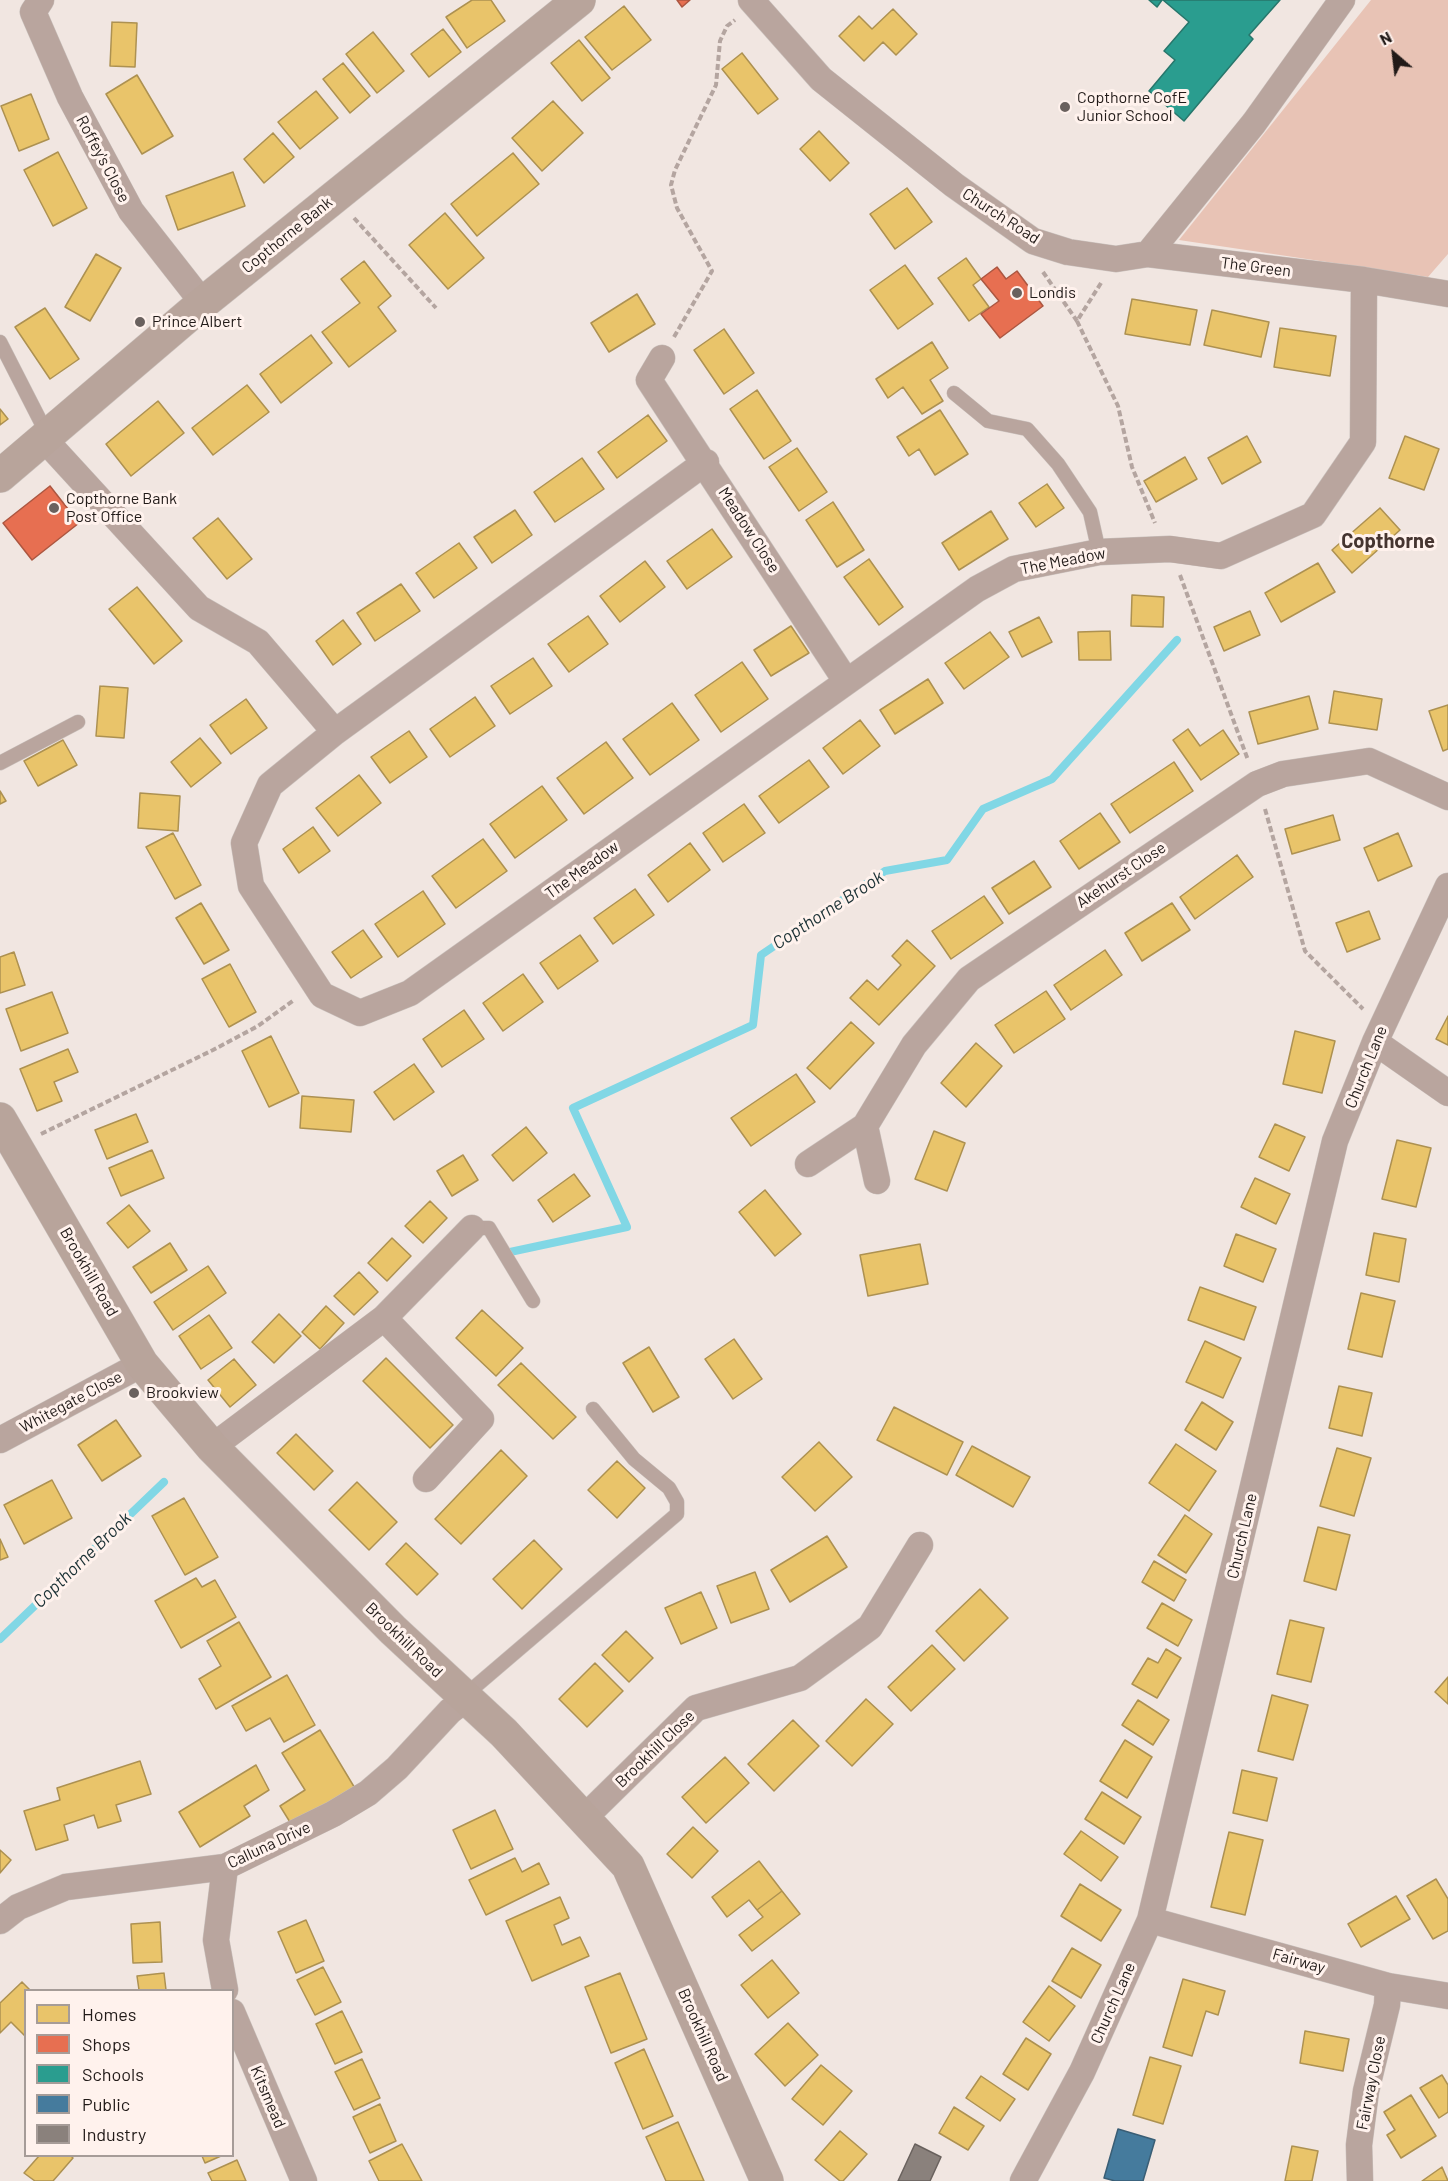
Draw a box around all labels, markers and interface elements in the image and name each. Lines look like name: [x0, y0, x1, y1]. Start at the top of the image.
north arrow: [1364, 24, 1424, 84]
text: N: [1376, 27, 1394, 49]
place label: Copthorne CofE Junior School: [1077, 88, 1187, 126]
marker: Copthorne CofE Junior School: [1058, 100, 1072, 114]
street label: Roffey's Close: [72, 112, 134, 206]
street label: Church Road: [959, 184, 1043, 248]
street label: Copthorne Bank: [238, 193, 336, 277]
street label: The Green: [1220, 253, 1292, 281]
place label: Londis: [1029, 283, 1076, 303]
marker: Londis: [1010, 286, 1024, 300]
place label: Prince Albert: [152, 312, 242, 332]
marker: Prince Albert: [133, 315, 147, 329]
street label: Meadow Close: [714, 484, 784, 576]
place label: Copthorne Bank Post Office: [66, 489, 177, 527]
marker: Copthorne Bank Post Office: [47, 501, 61, 515]
district label: Copthorne: [1341, 529, 1435, 553]
street label: The Meadow: [1019, 543, 1107, 579]
street label: The Meadow: [542, 837, 622, 903]
street label: Akehurst Close: [1073, 838, 1169, 912]
water label: Copthorne Brook: [768, 866, 888, 954]
street label: Church Lane: [1341, 1023, 1391, 1111]
street label: Brookhill Road: [56, 1224, 122, 1320]
street label: Whitegate Close: [17, 1367, 125, 1437]
place label: Brookview: [146, 1383, 219, 1403]
marker: Brookview: [127, 1386, 141, 1400]
street label: Church Lane: [1223, 1491, 1261, 1581]
water label: Copthorne Brook: [28, 1508, 136, 1612]
street label: Brookhill Road: [361, 1598, 447, 1682]
street label: Brookhill Close: [611, 1706, 699, 1792]
street label: Calluna Drive: [224, 1817, 314, 1873]
street label: Fairway: [1270, 1944, 1328, 1978]
street label: Church Lane: [1087, 1959, 1139, 2047]
street label: Brookhill Road: [674, 1985, 732, 2085]
legend: [24, 1989, 234, 2157]
text: Homes: [82, 2003, 136, 2025]
text: Shops: [82, 2033, 131, 2055]
street label: Fairway Close: [1352, 2034, 1390, 2132]
text: Schools: [82, 2063, 144, 2085]
street label: Kitsmead: [246, 2063, 290, 2131]
text: Public: [82, 2093, 130, 2115]
text: Industry: [82, 2123, 146, 2145]

